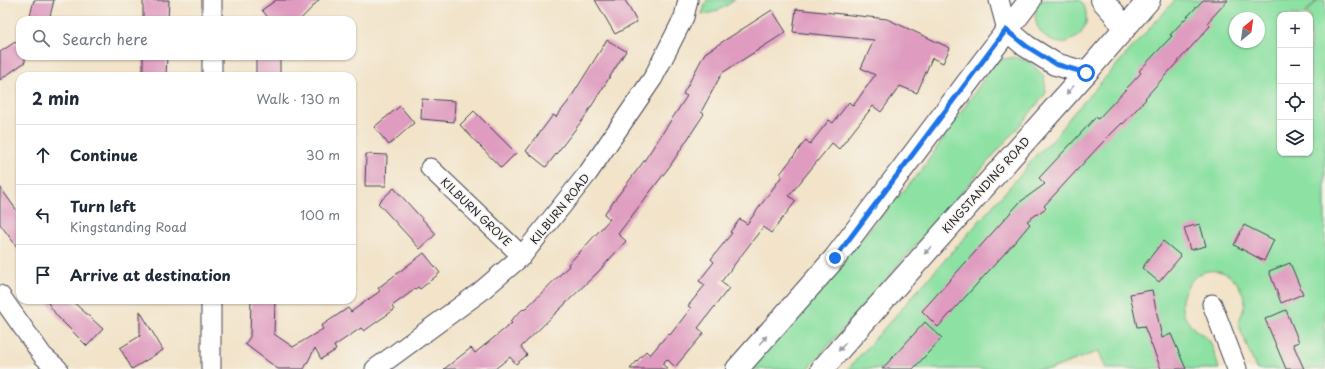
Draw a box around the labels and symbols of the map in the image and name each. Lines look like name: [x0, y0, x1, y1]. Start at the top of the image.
north arrow: [1229, 12, 1265, 48]
route start: [1077, 64, 1095, 82]
one-way arrow: [1066, 85, 1075, 96]
street label: KINGSTANDING ROAD: [938, 133, 1034, 237]
street label: KILBURN ROAD: [526, 170, 594, 248]
street label: KILBURN GROVE: [437, 173, 516, 250]
one-way arrow: [924, 245, 933, 255]
route end: [826, 249, 844, 267]
one-way arrow: [758, 335, 767, 345]
one-way arrow: [837, 342, 846, 352]

